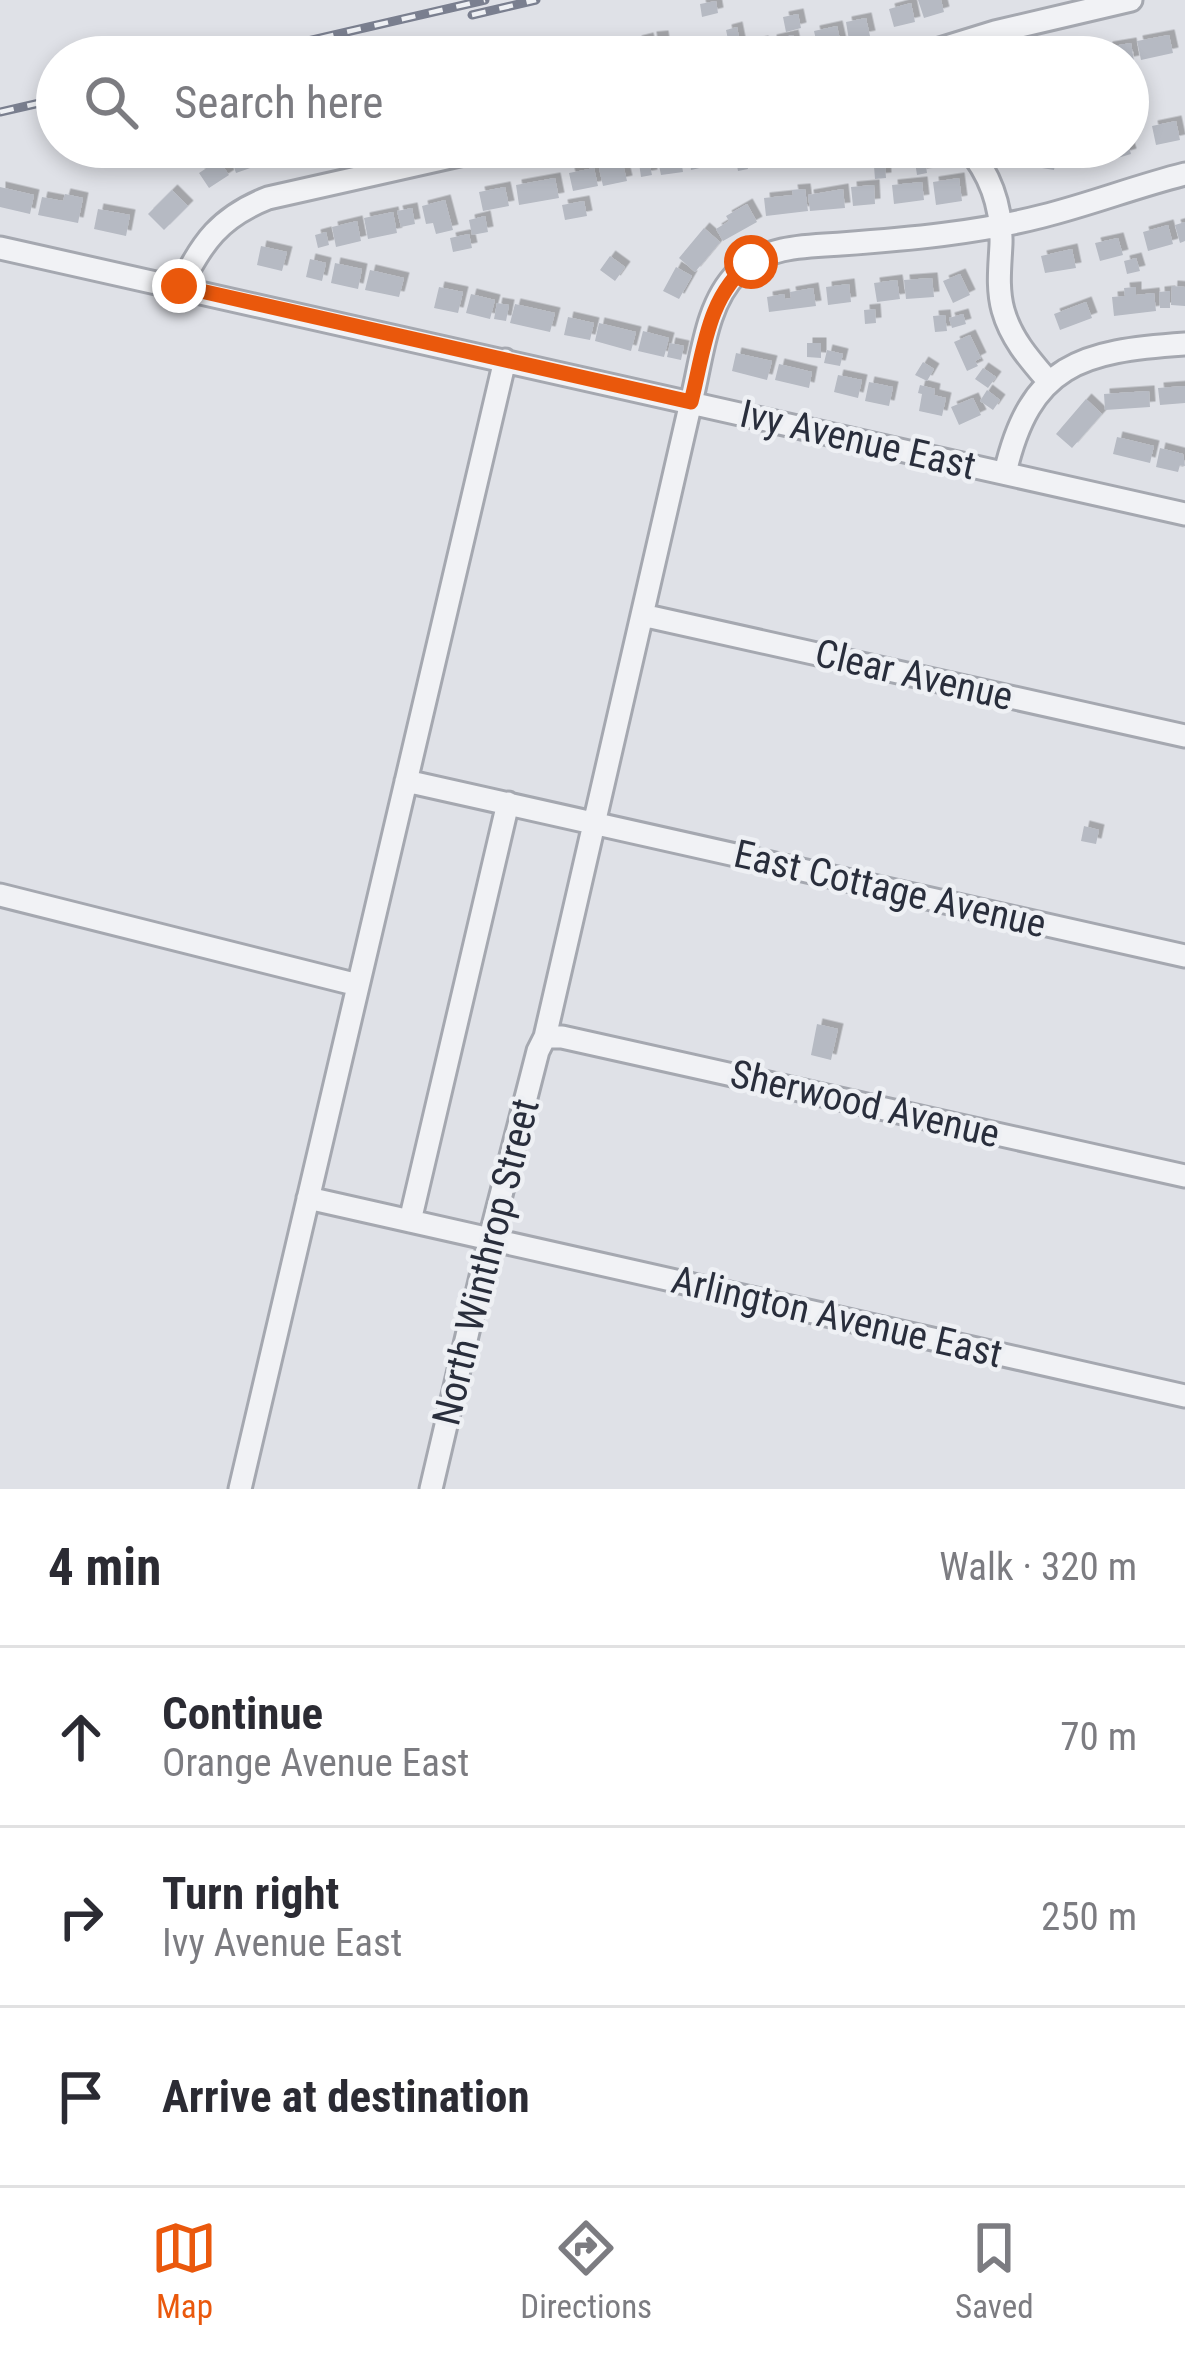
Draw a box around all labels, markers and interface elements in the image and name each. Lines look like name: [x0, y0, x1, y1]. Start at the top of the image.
search box: [36, 36, 1149, 168]
icon: search: [78, 69, 144, 135]
text: Search here: [174, 76, 383, 129]
route start: [724, 235, 778, 289]
route end: [152, 259, 206, 313]
street label: Ivy Avenue East: [736, 391, 980, 489]
street label: Clear Avenue: [811, 630, 1017, 720]
street label: East Cottage Avenue: [730, 831, 1050, 947]
street label: Sherwood Avenue: [726, 1051, 1004, 1157]
street label: North Winthrop Street: [423, 1094, 549, 1430]
street label: Arlington Avenue East: [667, 1257, 1007, 1377]
text: 4 min: [48, 1538, 161, 1597]
text: Walk · 320 m: [939, 1544, 1137, 1590]
text: Continue: [162, 1687, 323, 1740]
icon: ahead: [48, 1704, 114, 1770]
text: 70 m: [1060, 1714, 1137, 1760]
text: Orange Avenue East: [162, 1740, 469, 1786]
text: Turn right: [162, 1867, 339, 1920]
icon: right: [48, 1884, 114, 1950]
text: 250 m: [1041, 1894, 1137, 1940]
text: Ivy Avenue East: [162, 1920, 402, 1966]
icon: arrive: [48, 2064, 114, 2130]
text: Arrive at destination: [162, 2070, 530, 2123]
tab: Map: [151, 2215, 217, 2326]
tab: Directions: [520, 2215, 652, 2326]
tab: Saved: [955, 2215, 1034, 2326]

